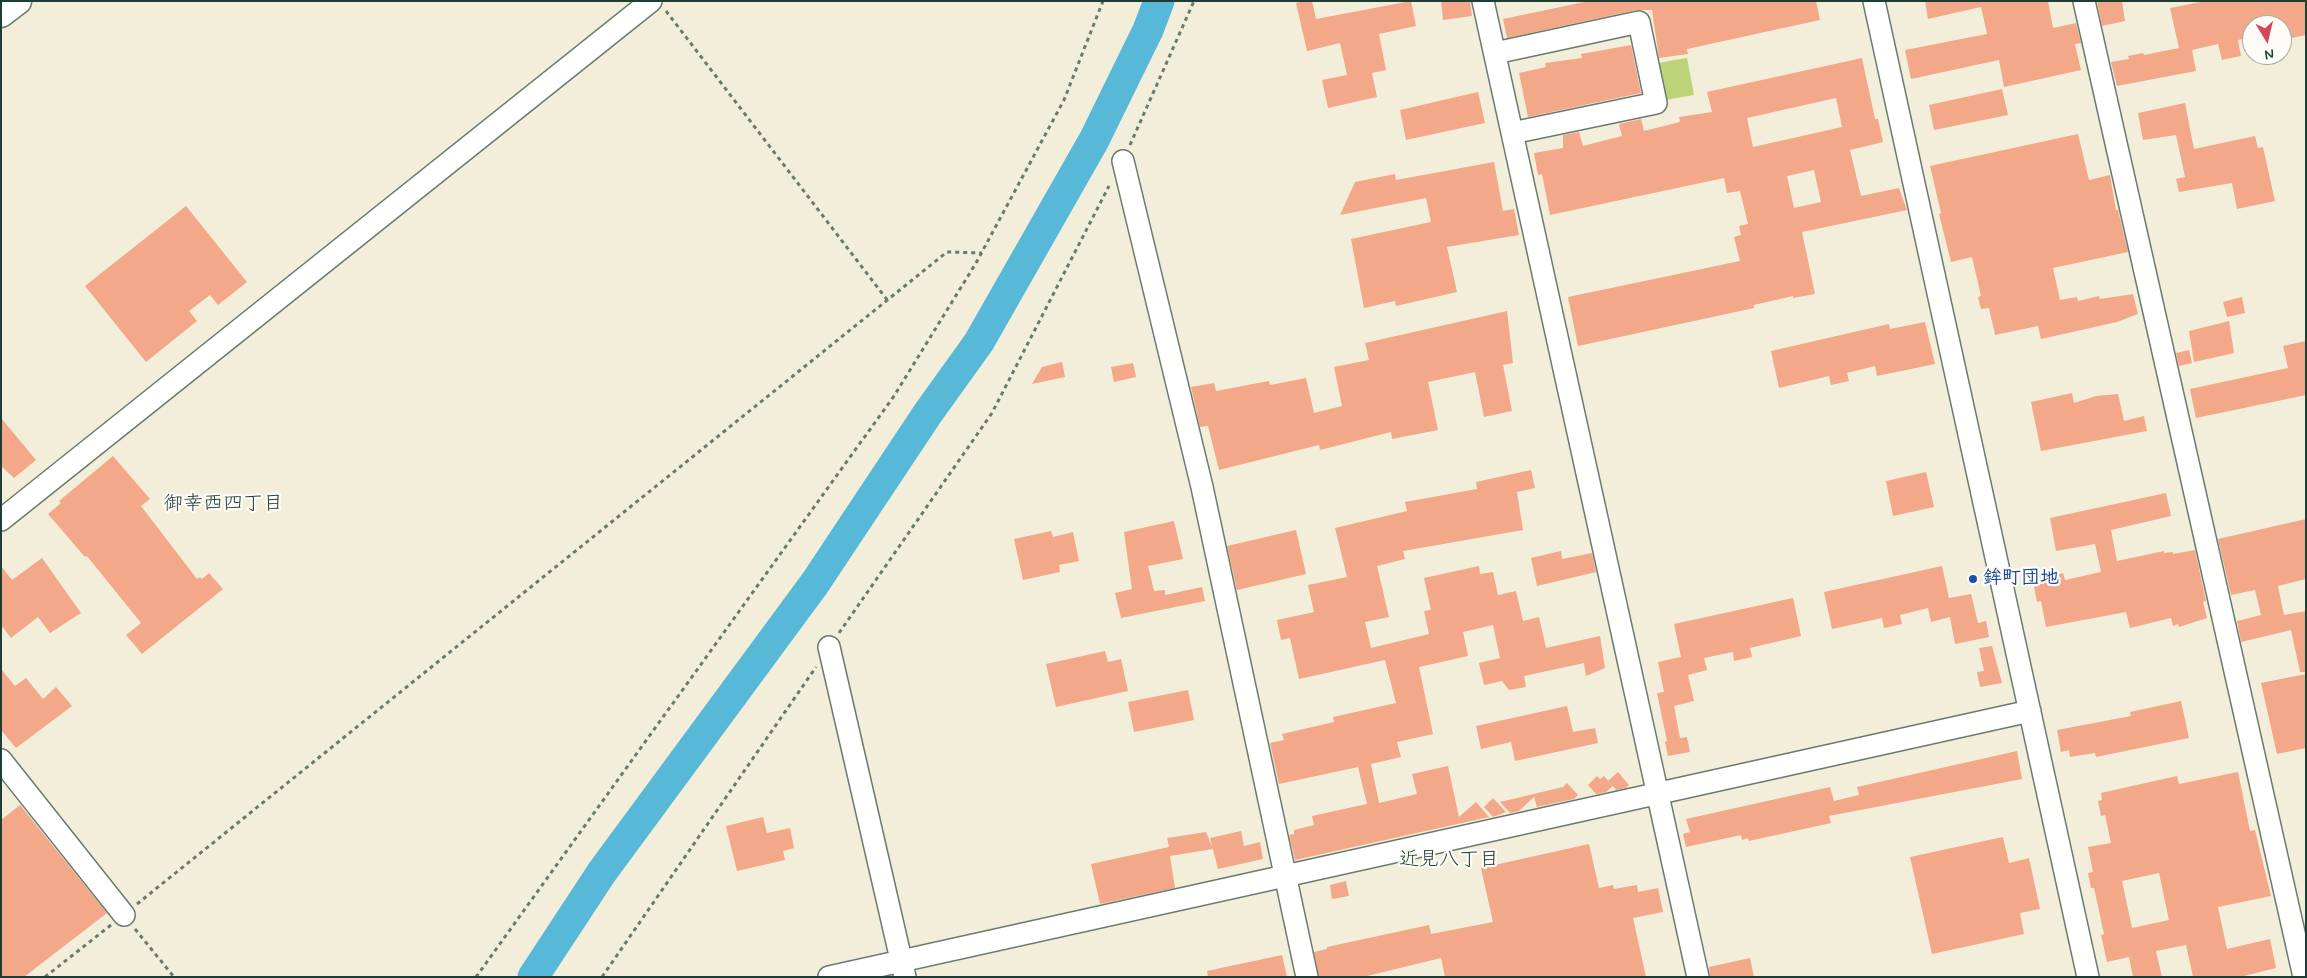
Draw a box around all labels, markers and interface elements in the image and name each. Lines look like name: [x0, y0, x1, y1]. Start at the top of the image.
north arrow: [2242, 15, 2292, 65]
text: N: [2263, 44, 2275, 63]
district label: 御幸西四丁目: [163, 493, 283, 517]
place label: 鉾町団地: [1983, 568, 2059, 590]
marker: 鉾町団地: [1967, 573, 1979, 585]
district label: 近見八丁目: [1399, 849, 1499, 873]

